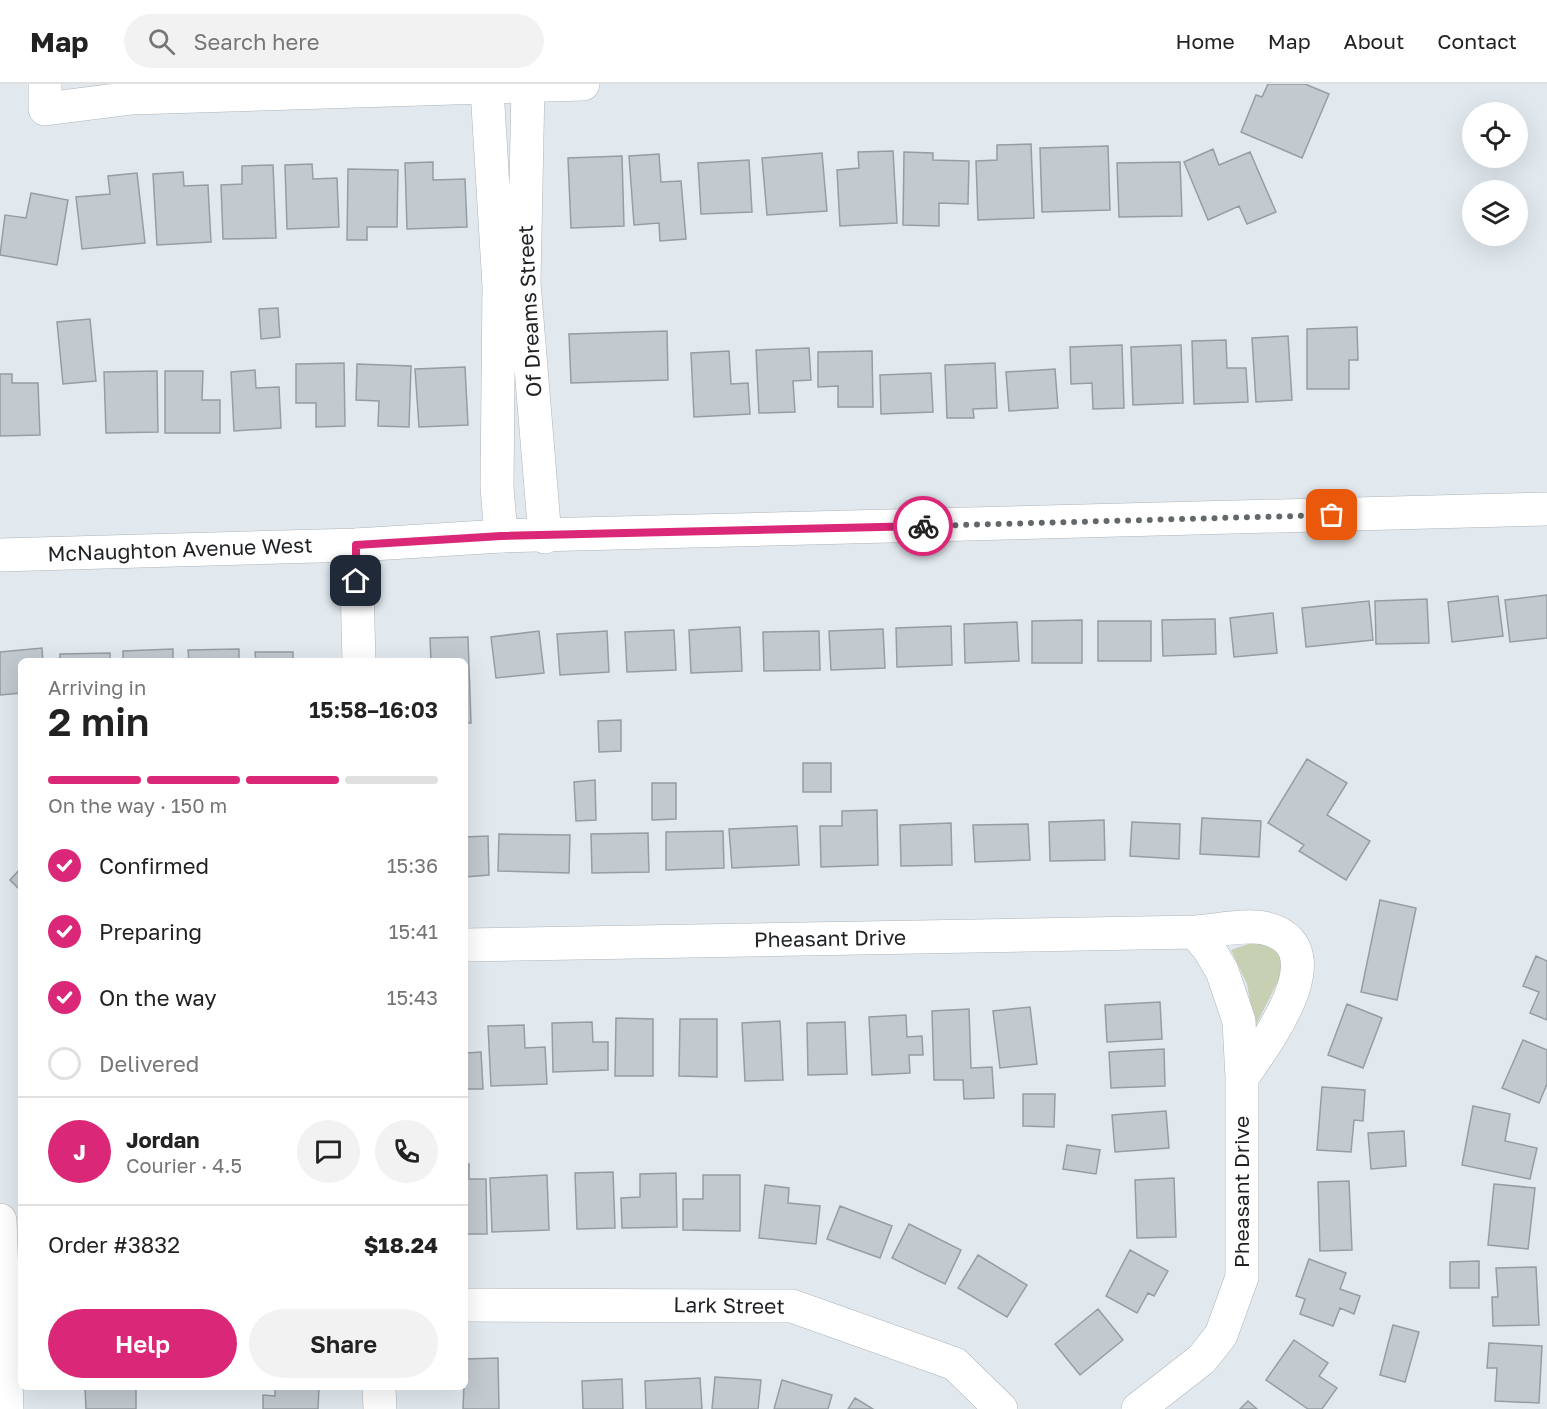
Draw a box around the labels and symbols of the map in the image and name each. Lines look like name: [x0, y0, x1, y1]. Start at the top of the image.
street label: Of Dreams Street: [512, 224, 546, 398]
pin: [1306, 489, 1357, 540]
courier: [893, 496, 953, 556]
street label: McNaughton Avenue West: [47, 531, 313, 567]
pin: [330, 555, 381, 606]
street label: Pheasant Drive: [754, 924, 906, 952]
street label: Pheasant Drive: [1228, 1116, 1254, 1268]
street label: Lark Street: [673, 1291, 785, 1319]

